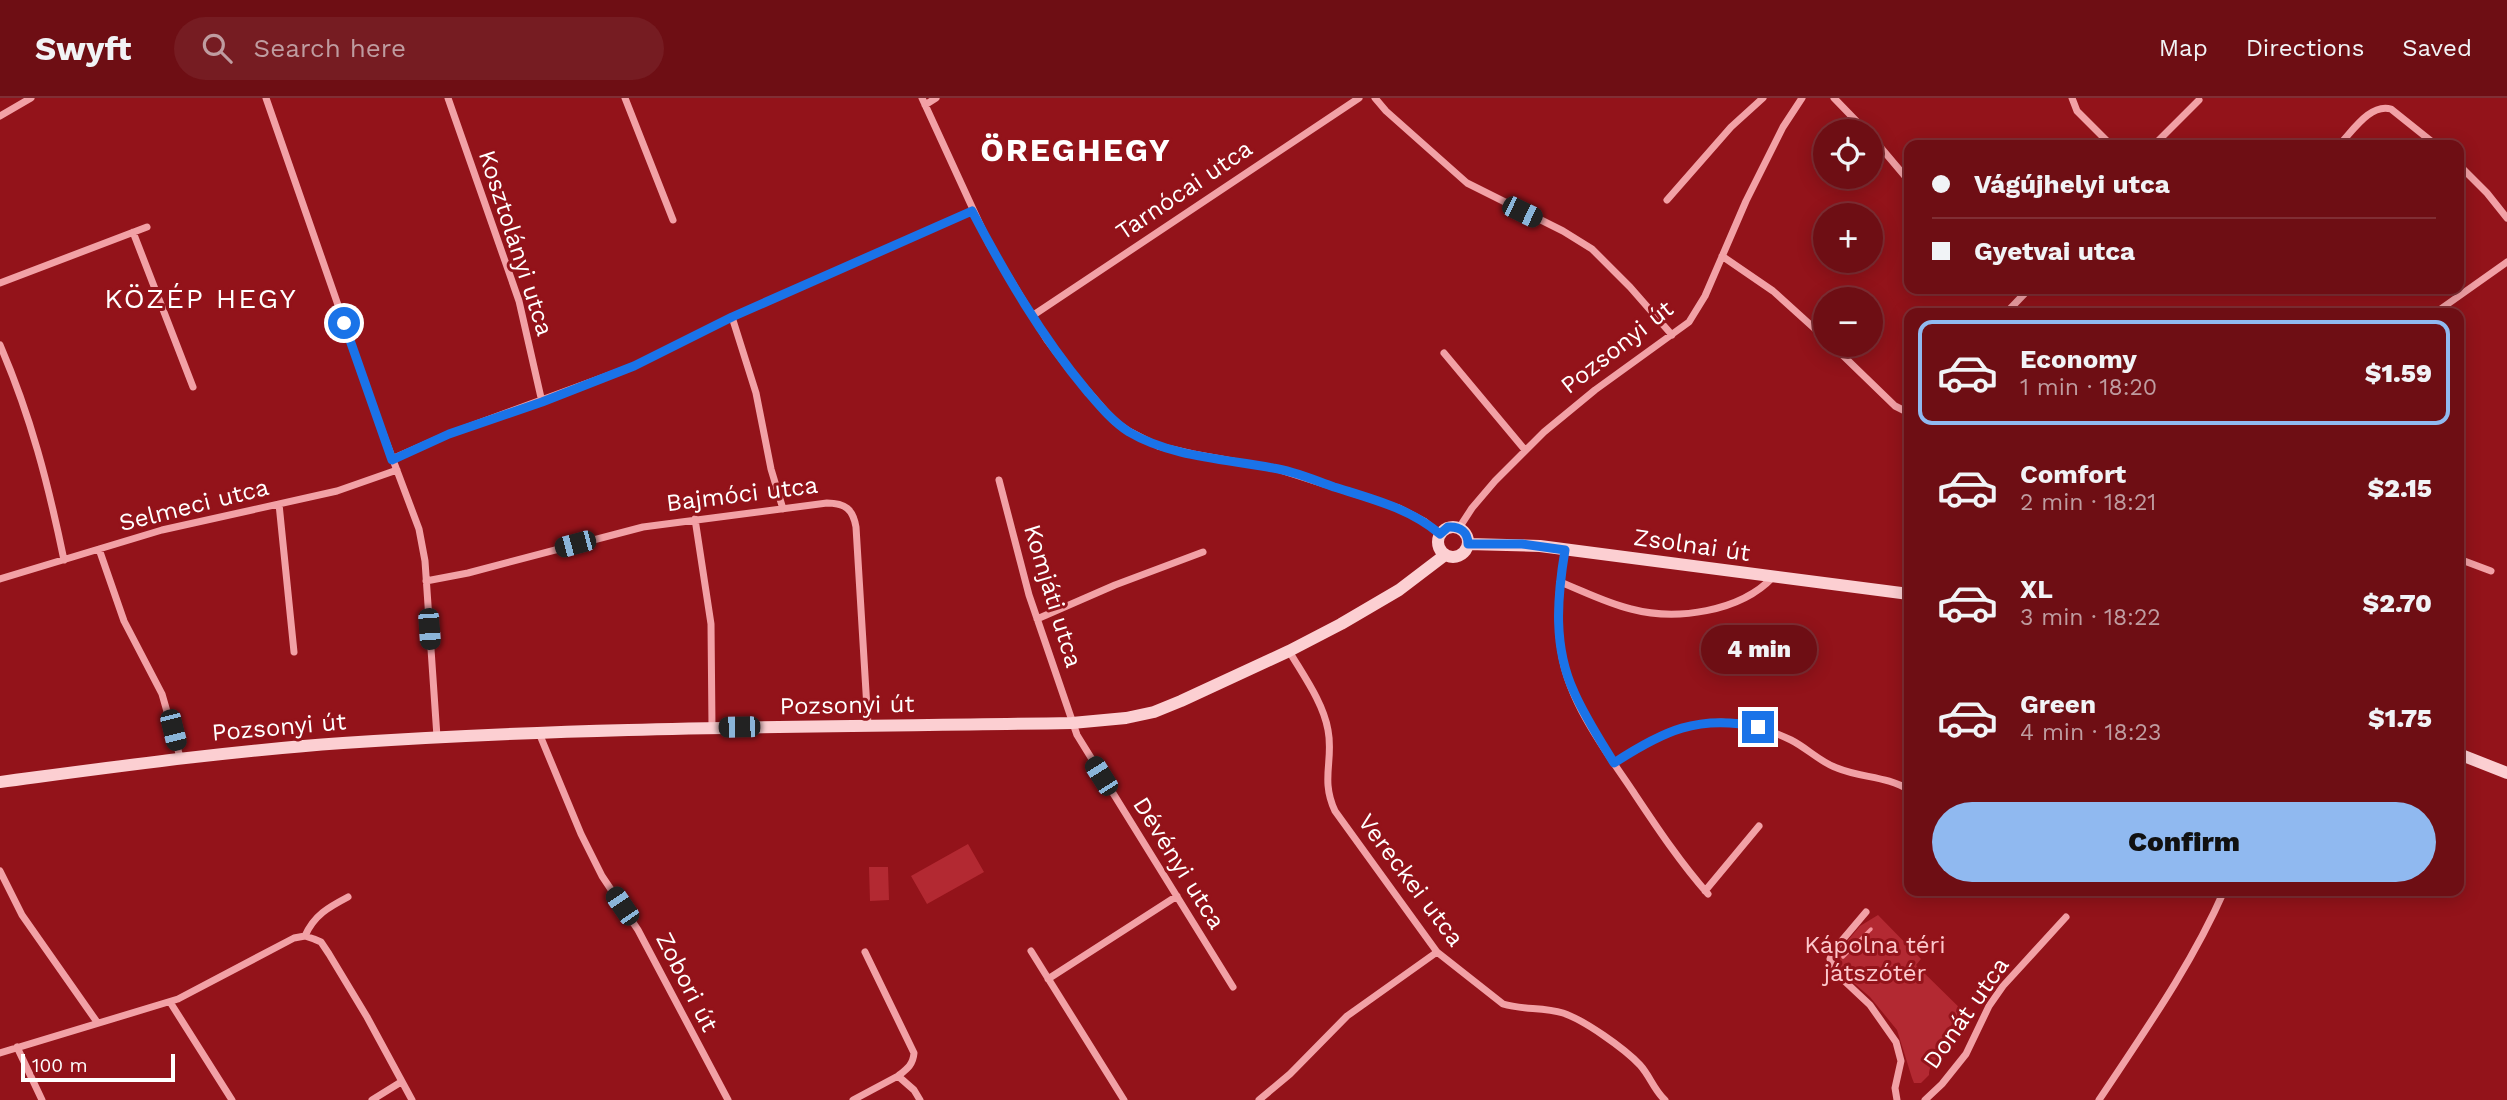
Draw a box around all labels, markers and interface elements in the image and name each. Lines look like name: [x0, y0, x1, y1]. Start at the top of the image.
search box: [174, 17, 664, 80]
text: Swyft: [35, 29, 132, 68]
icon: search: [198, 29, 236, 67]
text: Search here: [254, 33, 406, 63]
text: Map: [2159, 34, 2208, 62]
text: Directions: [2246, 34, 2364, 62]
text: Saved: [2402, 34, 2472, 62]
map controls: [1813, 119, 1883, 357]
button: locate: [1813, 119, 1883, 189]
district label: ÖREGHEGY: [980, 131, 1172, 169]
street label: Tarnócai utca: [1111, 134, 1257, 246]
street label: Kosztolányi utca: [473, 147, 559, 339]
text: Vágújhelyi utca: [1974, 169, 2170, 199]
car: [1499, 193, 1546, 231]
button: +: [1813, 203, 1883, 273]
text: Gyetvai utca: [1974, 236, 2135, 266]
district label: KÖZÉP HEGY: [104, 282, 298, 315]
button: −: [1813, 287, 1883, 357]
street label: Pozsonyi út: [1555, 294, 1679, 400]
route start: [328, 307, 360, 339]
icon: car: [1936, 341, 1999, 404]
text: Economy: [2020, 344, 2137, 374]
text: $1.59: [2365, 358, 2432, 388]
text: 1 min · 18:20: [2020, 374, 2157, 401]
icon: car: [1936, 456, 1999, 519]
text: Comfort: [2020, 459, 2126, 489]
street label: Bajmóci utca: [664, 471, 820, 517]
street label: Selmeci utca: [116, 473, 272, 537]
text: $2.15: [2367, 473, 2432, 503]
text: 2 min · 18:21: [2020, 489, 2156, 516]
street label: Komjáti utca: [1018, 521, 1088, 671]
street label: Zsolnai út: [1632, 523, 1752, 567]
car: [552, 528, 599, 560]
icon: car: [1936, 571, 1999, 634]
text: XL: [2020, 574, 2053, 604]
text: $2.70: [2363, 588, 2432, 618]
text: 3 min · 18:22: [2020, 604, 2161, 631]
car: [418, 607, 441, 651]
callout: 4 min: [1700, 626, 1816, 674]
text: 4 min: [1727, 636, 1791, 663]
icon: car: [1936, 686, 1999, 749]
text: Green: [2020, 689, 2096, 719]
street label: Pozsonyi út: [779, 690, 915, 720]
text: $1.75: [2368, 703, 2432, 733]
car: [158, 707, 189, 753]
street label: Pozsonyi út: [211, 707, 347, 747]
route end: [1742, 711, 1774, 743]
car: [718, 716, 761, 738]
text: 4 min · 18:23: [2020, 719, 2161, 746]
car: [1081, 753, 1122, 799]
street label: Dévényi utca: [1127, 792, 1231, 934]
button: Confirm: [1932, 802, 2436, 882]
street label: Vereckei utca: [1352, 808, 1470, 952]
car: [602, 883, 643, 929]
street label: Zobori út: [650, 928, 724, 1036]
park label: Kápolna téri játszótér: [1804, 931, 1946, 987]
street label: Donát utca: [1917, 952, 2015, 1074]
scale bar: [21, 1051, 175, 1083]
text: 100 m: [32, 1054, 88, 1077]

